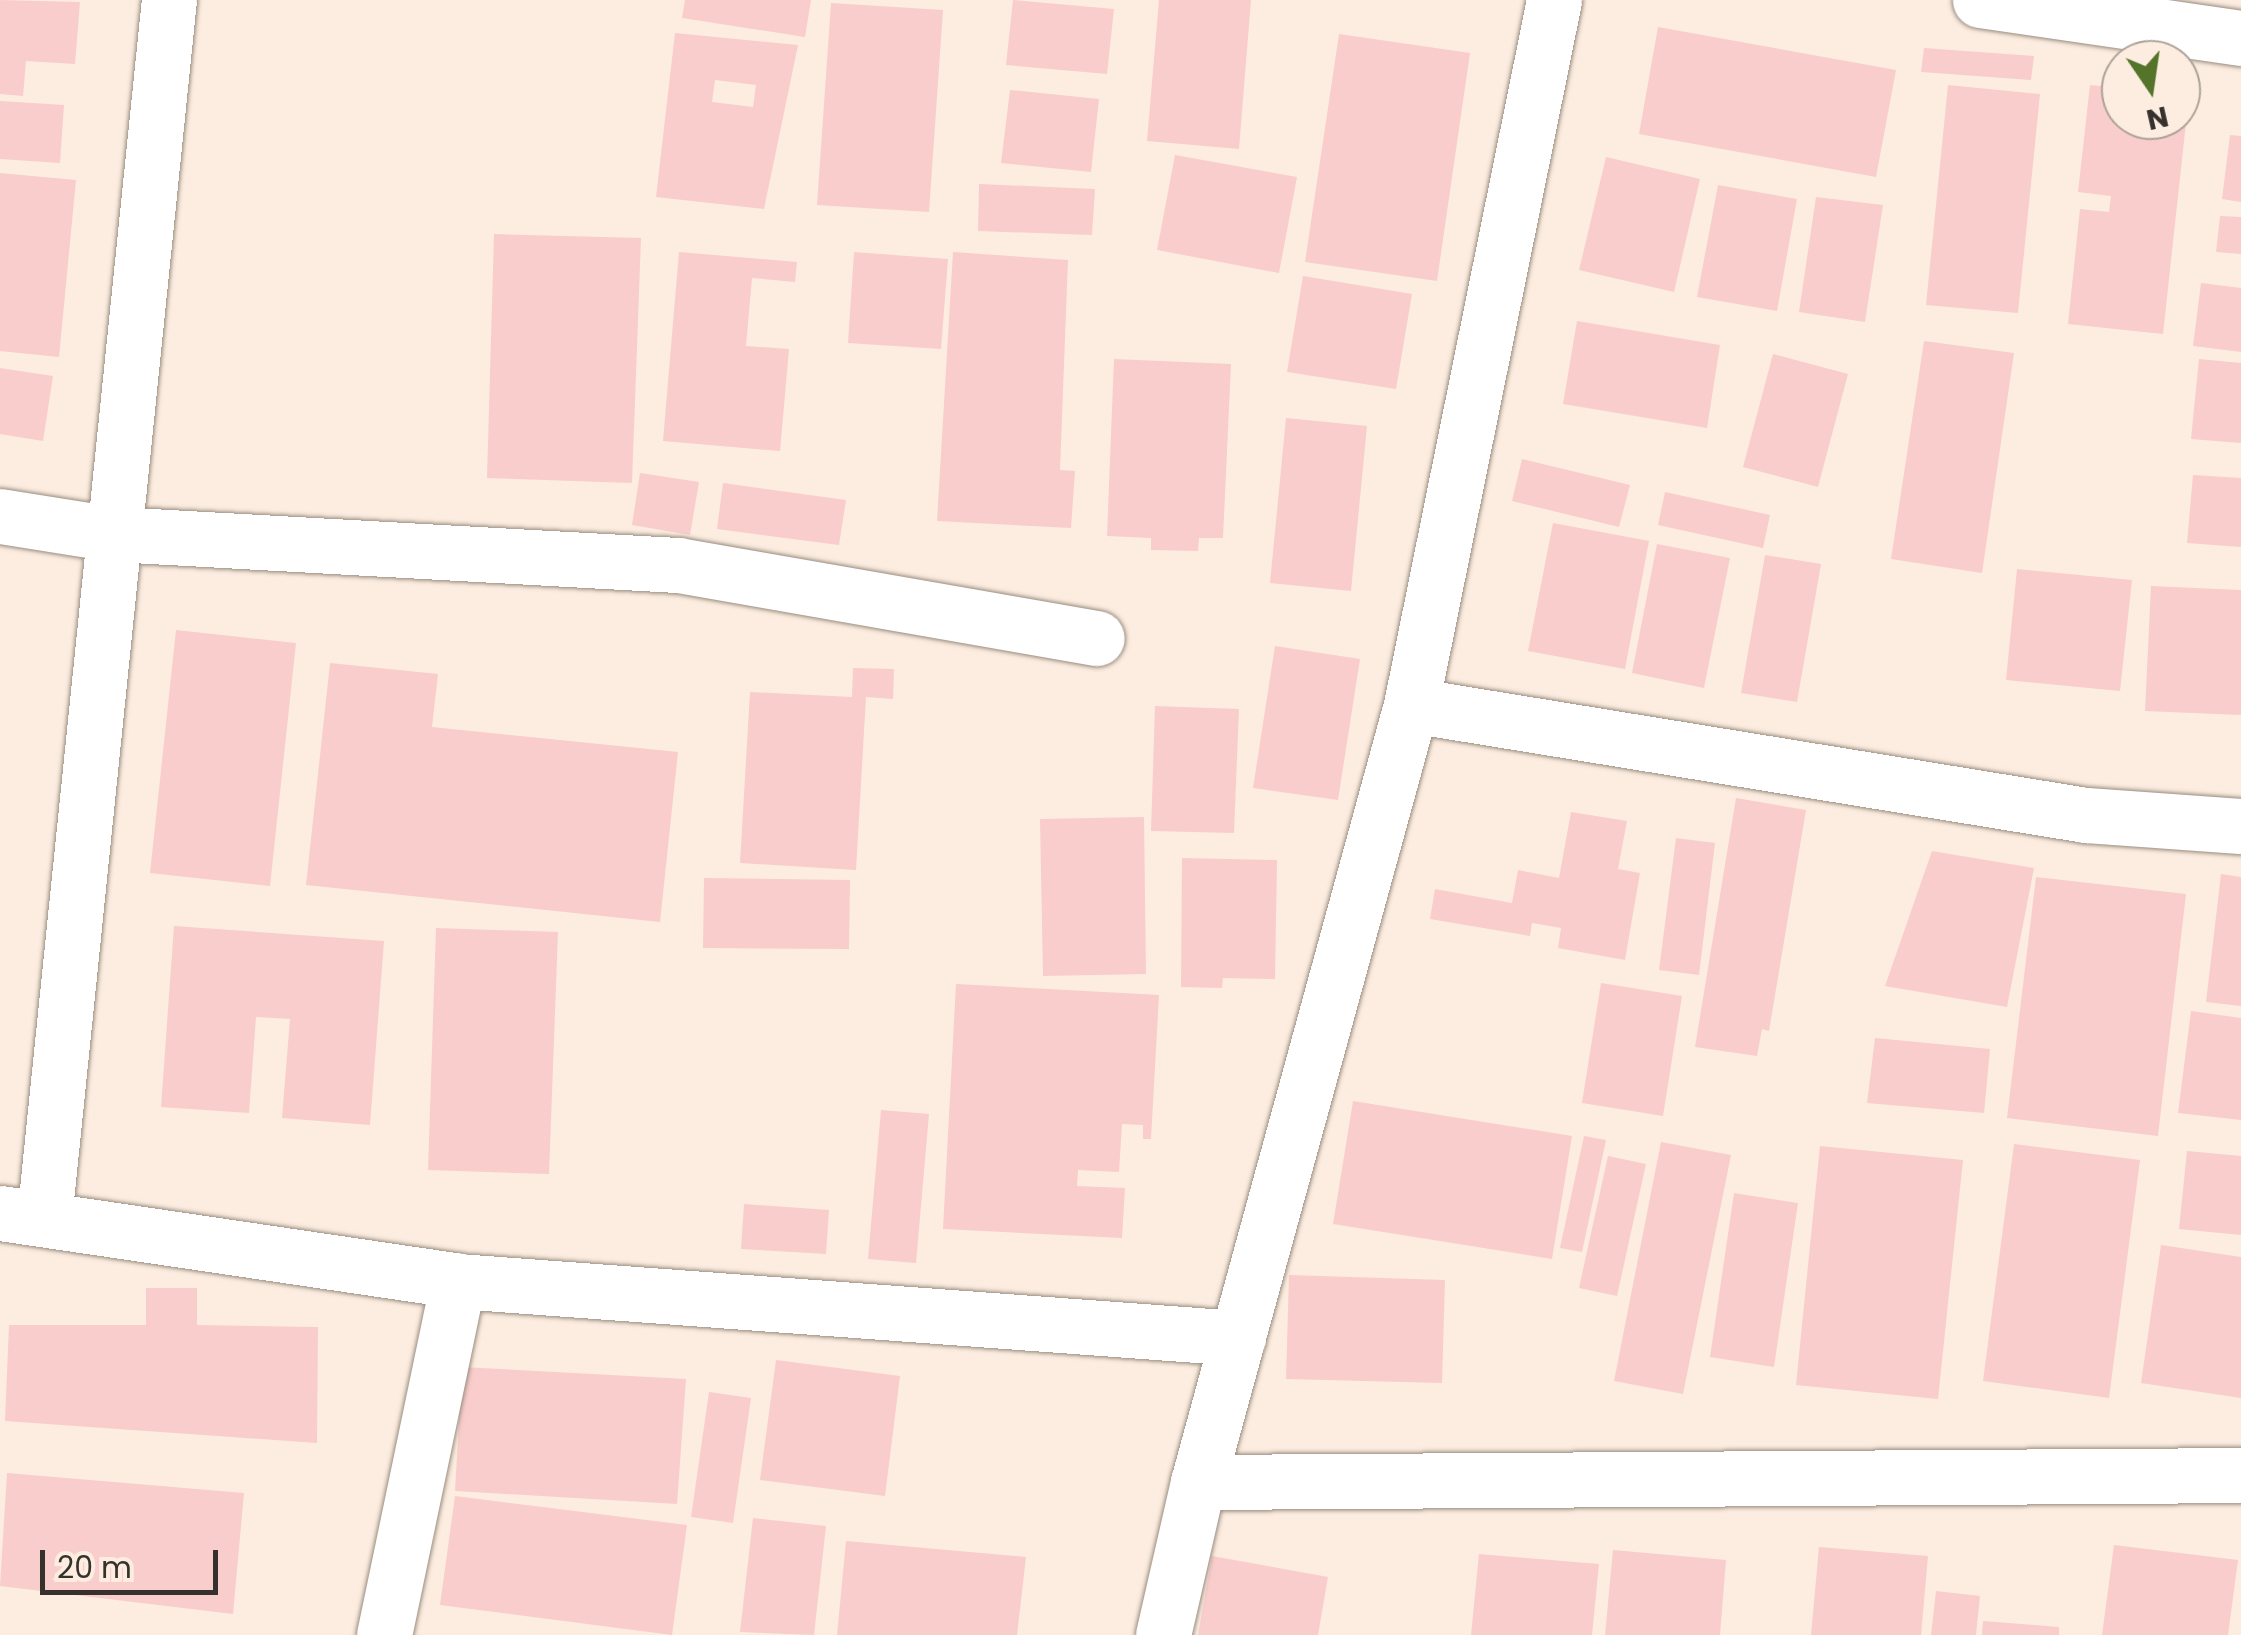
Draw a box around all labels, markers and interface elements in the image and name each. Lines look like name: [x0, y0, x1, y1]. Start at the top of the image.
north arrow: [2101, 40, 2201, 140]
text: N: [2143, 96, 2172, 139]
scale bar: [45, 1530, 222, 1592]
text: 20 m: [57, 1546, 132, 1589]

